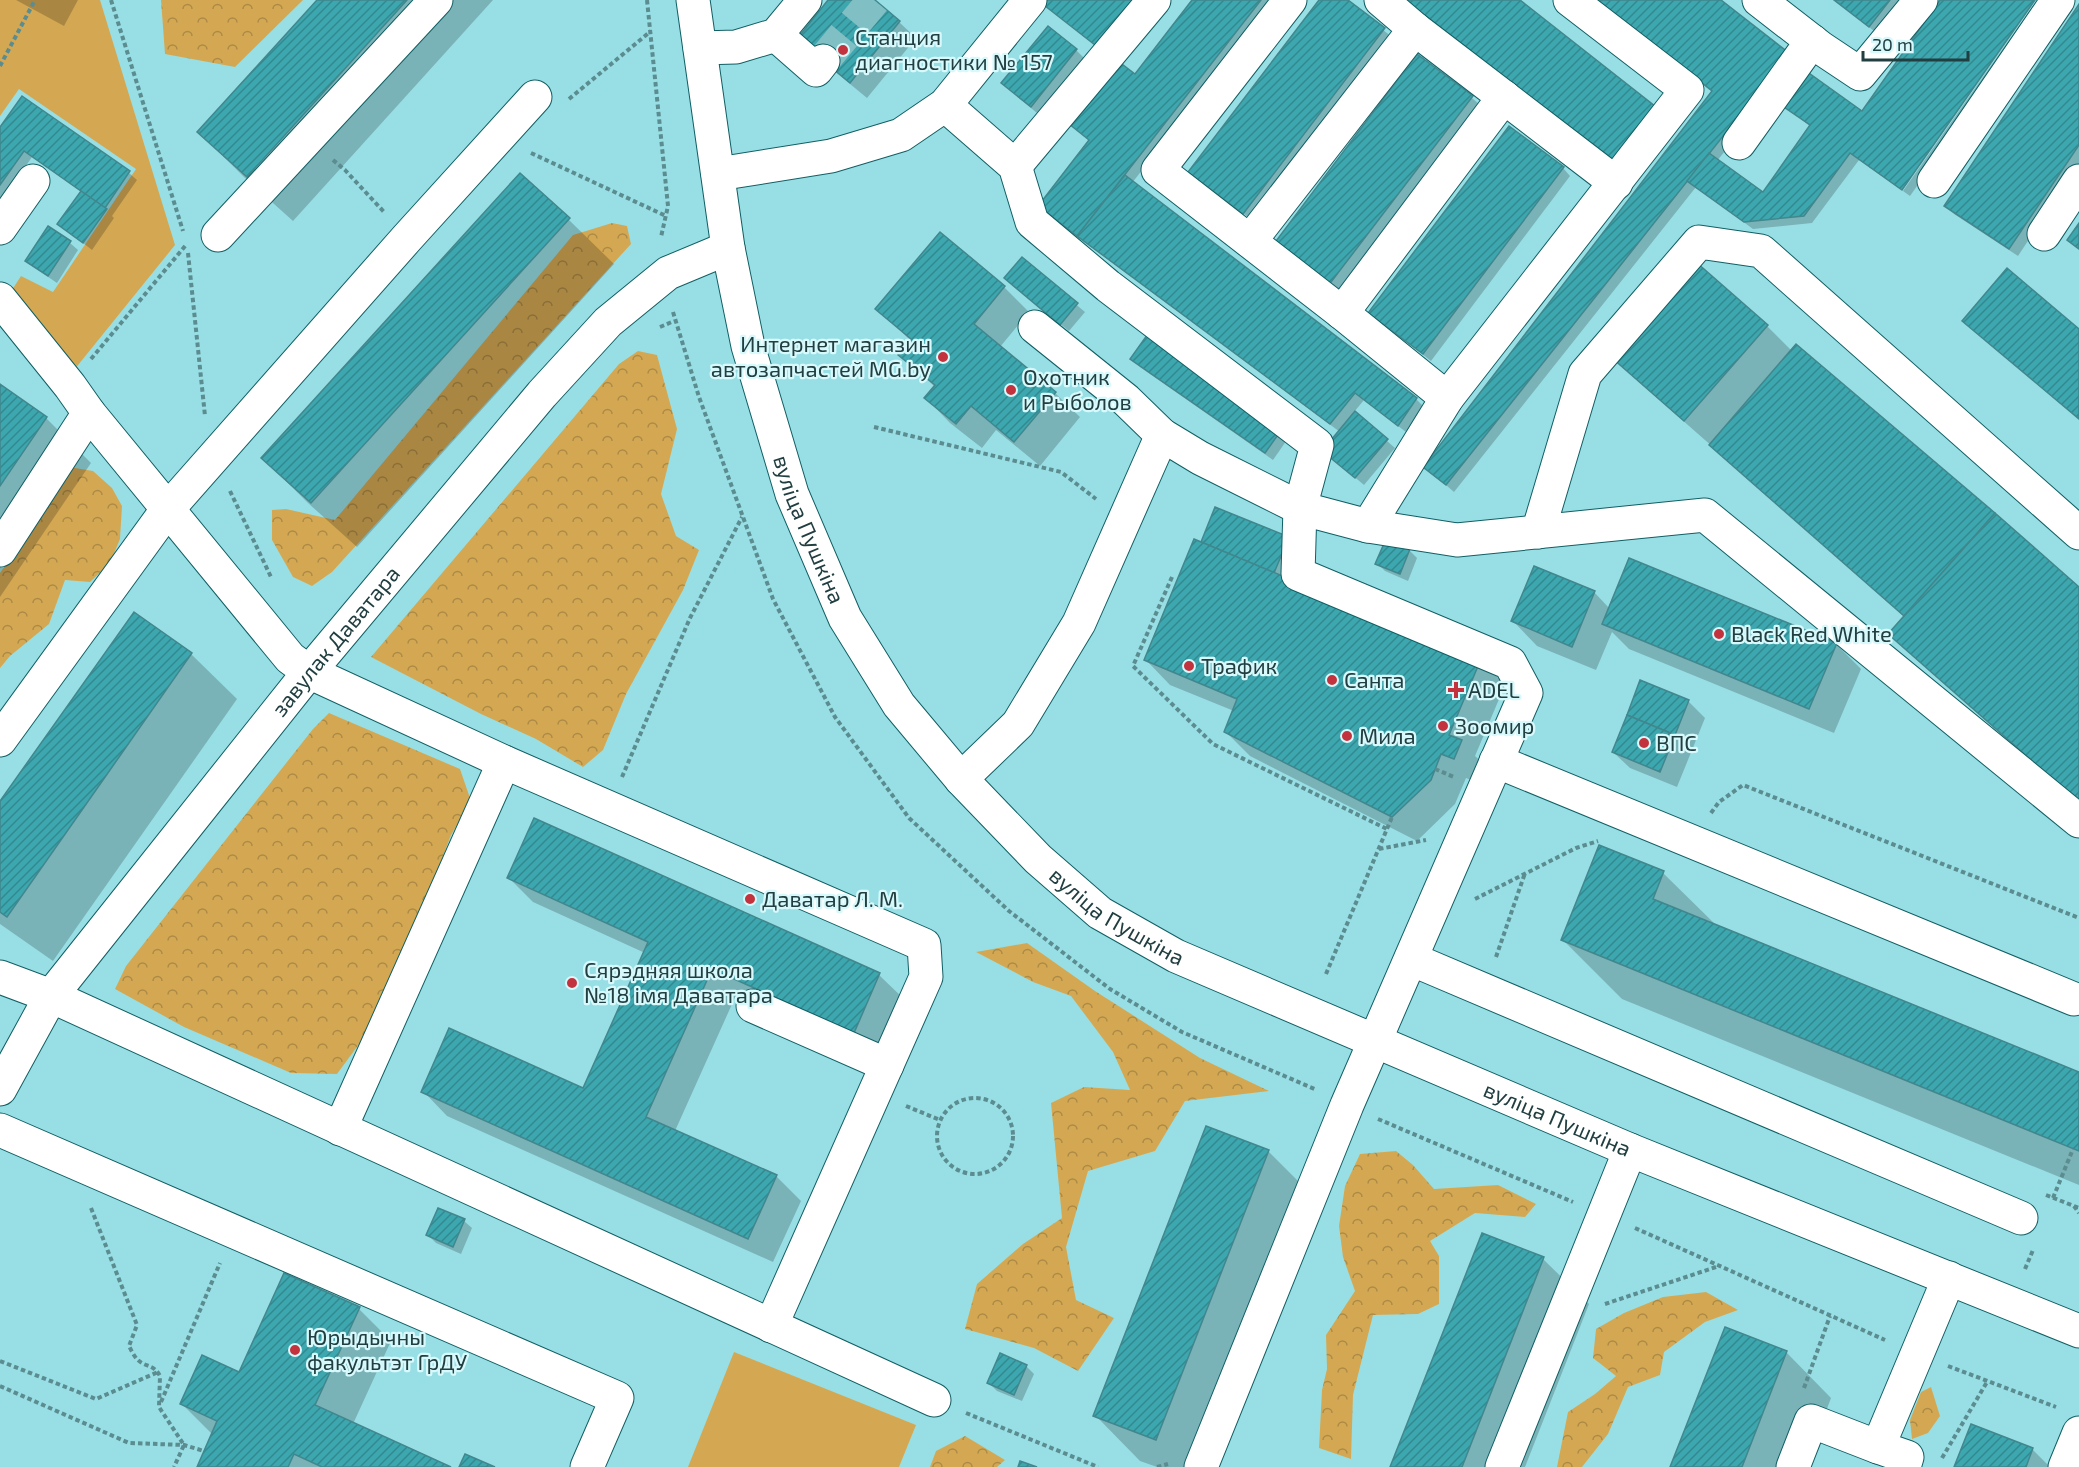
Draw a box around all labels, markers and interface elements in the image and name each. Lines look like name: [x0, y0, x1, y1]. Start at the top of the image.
place label: Станция диагностики № 157: [855, 23, 1053, 74]
scale bar: [1863, 24, 1968, 62]
text: 20 m: [1872, 33, 1913, 55]
marker: Станция диагностики № 157: [836, 43, 850, 57]
place label: Интернет магазин автозапчастей MG.by: [711, 330, 931, 381]
marker: Интернет магазин автозапчастей MG.by: [936, 350, 950, 364]
place label: Охотник и Рыболов: [1023, 363, 1132, 414]
marker: Охотник и Рыболов: [1004, 383, 1018, 397]
street label: вуліца Пушкіна: [769, 452, 851, 607]
street label: завулак Даватара: [265, 560, 404, 721]
place label: Black Red White: [1731, 620, 1892, 646]
marker: Black Red White: [1712, 627, 1726, 641]
place label: Трафик: [1201, 652, 1278, 678]
marker: Трафик: [1182, 659, 1196, 673]
place label: Санта: [1344, 666, 1404, 692]
marker: Санта: [1325, 673, 1339, 687]
place label: ADEL: [1468, 676, 1520, 702]
marker: ADEL: [1449, 683, 1463, 697]
place label: Зоомир: [1455, 712, 1534, 738]
marker: Зоомир: [1436, 719, 1450, 733]
place label: Мила: [1359, 722, 1416, 748]
marker: Мила: [1340, 729, 1354, 743]
place label: ВПС: [1656, 729, 1697, 755]
marker: ВПС: [1637, 736, 1651, 750]
street label: вуліца Пушкіна: [1045, 861, 1188, 970]
place label: Даватар Л. М.: [762, 885, 903, 911]
marker: Даватар Л. М.: [743, 892, 757, 906]
place label: Сярэдняя школа №18 імя Даватара: [584, 956, 773, 1007]
marker: Сярэдняя школа №18 імя Даватара: [565, 976, 579, 990]
street label: вуліца Пушкіна: [1480, 1075, 1635, 1161]
place label: Юрыдычны факультэт ГрДУ: [307, 1323, 468, 1375]
marker: Юрыдычны факультэт ГрДУ: [288, 1343, 302, 1357]

